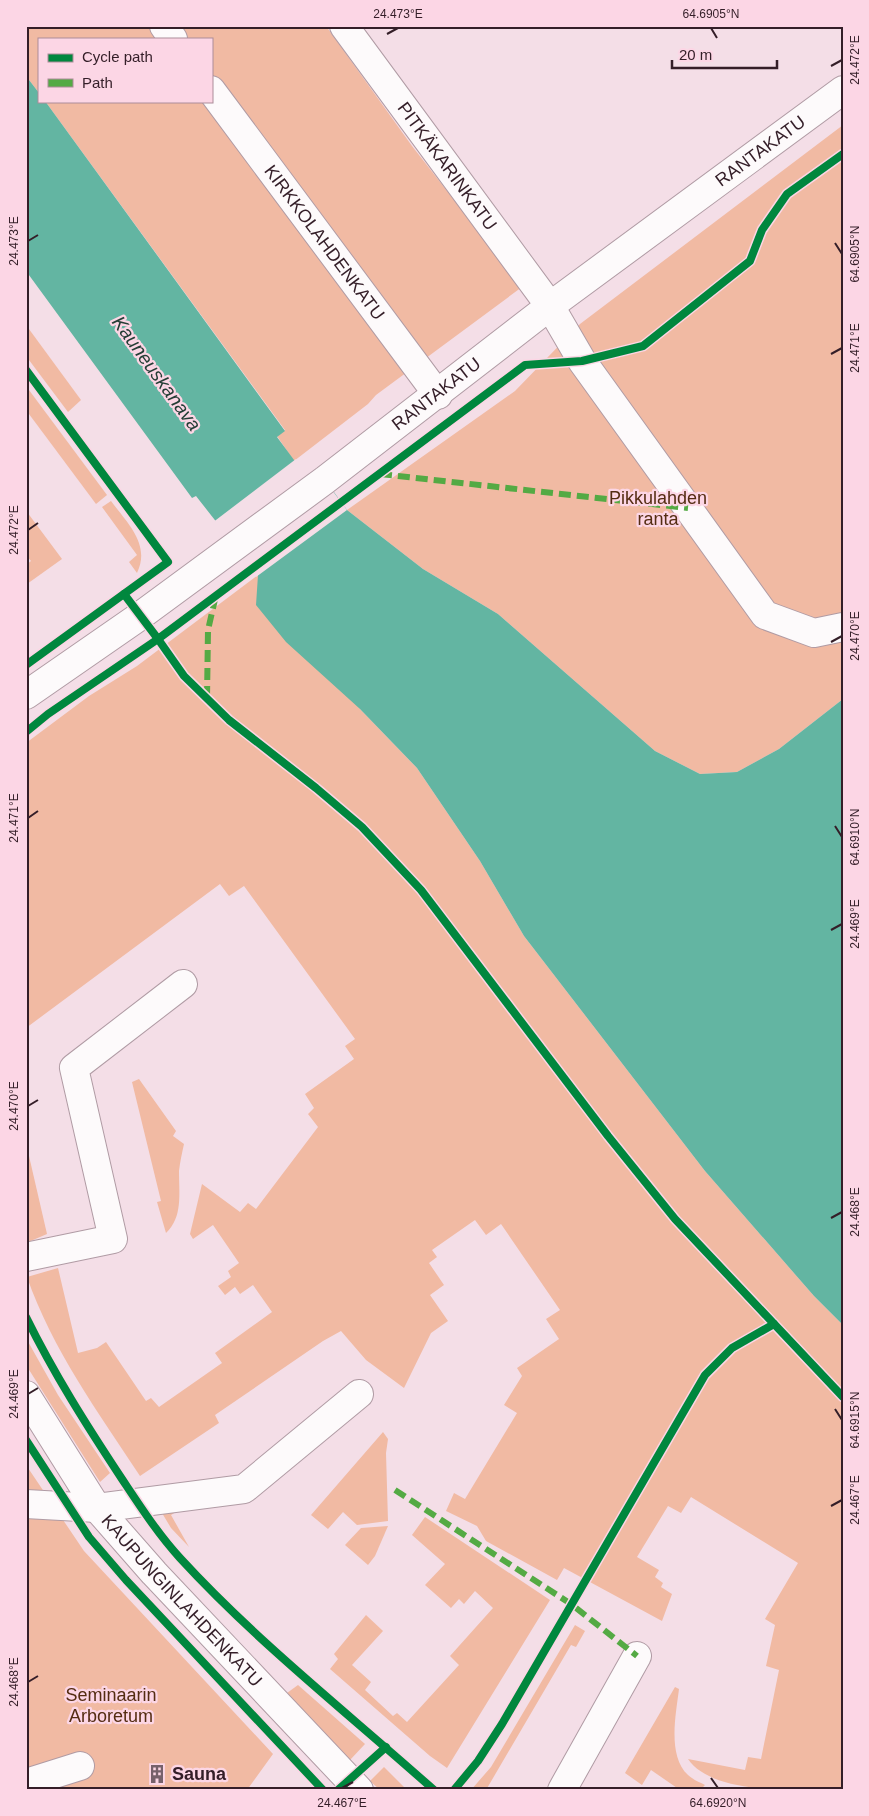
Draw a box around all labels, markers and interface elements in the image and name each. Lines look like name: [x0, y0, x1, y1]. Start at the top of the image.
text: 24.473°E: [373, 7, 423, 21]
text: 64.6905°N: [683, 7, 739, 21]
text: 24.472°E: [848, 35, 862, 85]
legend: [38, 38, 212, 102]
scale bar: [672, 38, 776, 70]
text: 20 m: [679, 46, 712, 63]
text: Cycle path: [82, 48, 153, 65]
text: Path: [82, 74, 113, 91]
street label: PITKÄKARINKATU: [393, 98, 501, 234]
street label: RANTAKATU: [712, 111, 809, 191]
street label: KIRKKOLAHDENKATU: [260, 161, 389, 324]
text: 24.473°E: [7, 216, 21, 266]
text: 64.6905°N: [848, 226, 862, 282]
water label: Kauneuskanava: [108, 312, 205, 435]
text: 24.471°E: [848, 323, 862, 373]
street label: RANTAKATU: [388, 353, 484, 434]
park label: Pikkulahden ranta: [609, 488, 707, 529]
text: 24.472°E: [7, 505, 21, 555]
text: 24.470°E: [848, 611, 862, 661]
text: 24.471°E: [7, 793, 21, 843]
text: 64.6910°N: [848, 809, 862, 865]
text: 24.469°E: [848, 899, 862, 949]
text: 24.470°E: [7, 1081, 21, 1131]
text: 24.468°E: [848, 1187, 862, 1237]
text: 24.469°E: [7, 1369, 21, 1419]
text: 64.6915°N: [848, 1392, 862, 1448]
text: 24.467°E: [848, 1475, 862, 1525]
street label: KAUPUNGINLAHDENKATU: [97, 1511, 266, 1691]
text: 24.468°E: [7, 1657, 21, 1707]
park label: Seminaarin Arboretum: [65, 1685, 157, 1726]
building icon: Sauna: [146, 1763, 168, 1785]
place label: Sauna: [172, 1764, 227, 1784]
text: 24.467°E: [317, 1796, 367, 1810]
text: 64.6920°N: [690, 1796, 746, 1810]

